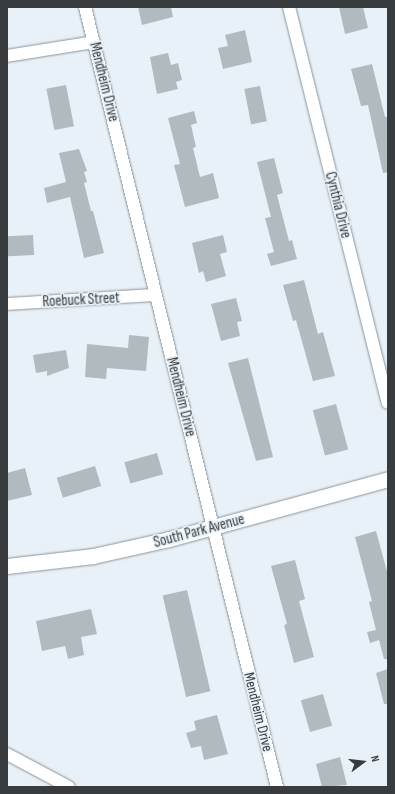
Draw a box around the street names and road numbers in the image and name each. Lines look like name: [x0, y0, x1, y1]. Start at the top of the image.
street label: Mendheim Drive: [85, 40, 123, 124]
street label: Cynthia Drive: [321, 170, 355, 240]
street label: Roebuck Street: [42, 289, 120, 311]
street label: Mendheim Drive: [162, 355, 200, 439]
street label: South Park Avenue: [152, 510, 246, 552]
street label: Mendheim Drive: [239, 670, 277, 754]

